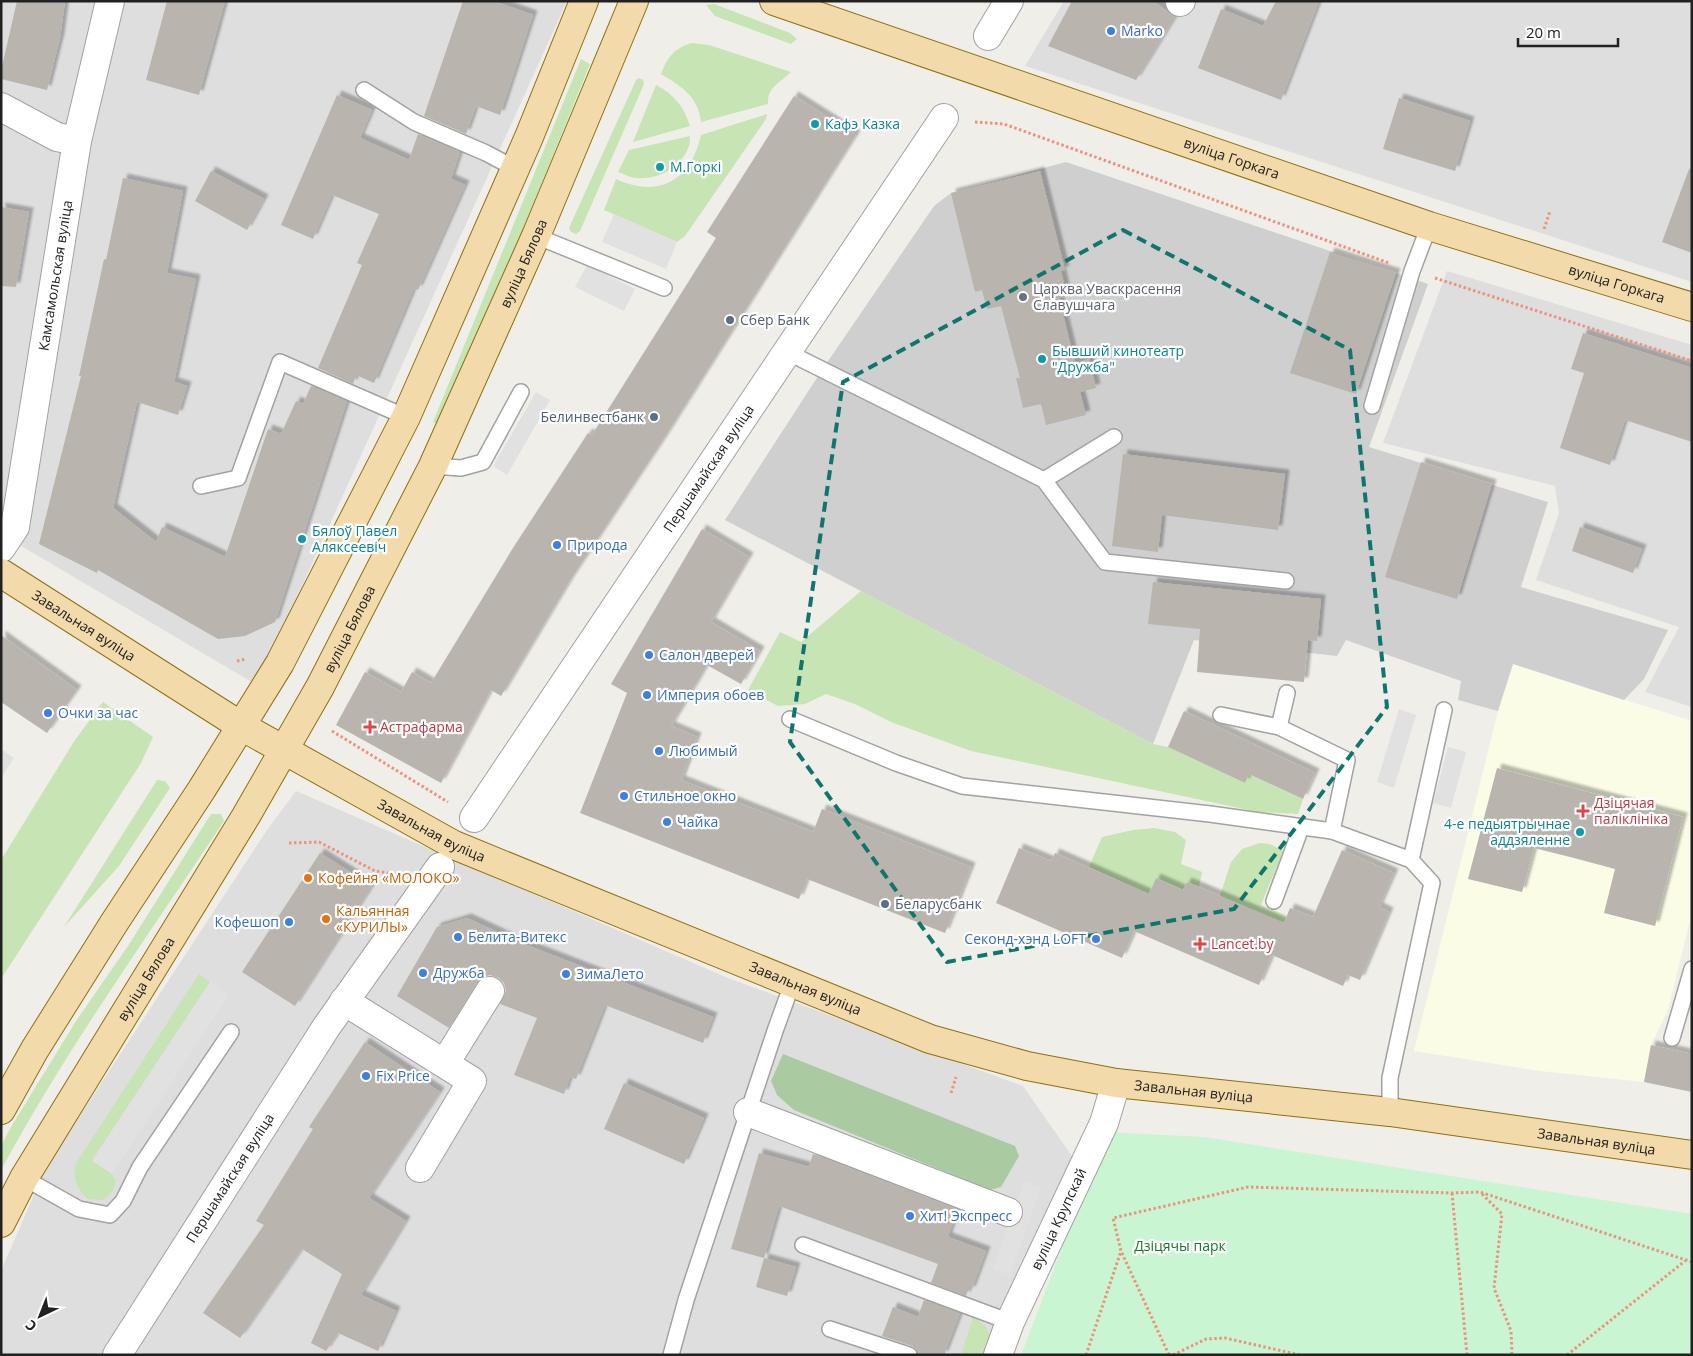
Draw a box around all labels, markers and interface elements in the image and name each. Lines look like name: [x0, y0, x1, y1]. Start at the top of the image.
scale bar: [1518, 15, 1618, 47]
place label: Marko: [1121, 21, 1163, 40]
text: 20 m: [1526, 22, 1561, 42]
marker: Marko: [1105, 25, 1117, 37]
place label: Кафэ Казка: [825, 114, 900, 133]
marker: Кафэ Казка: [809, 118, 821, 130]
street label: вуліца Горкага: [1182, 133, 1282, 183]
place label: М.Горкі: [670, 157, 721, 176]
marker: М.Горкі: [654, 161, 666, 173]
street label: Камсамольская вуліца: [33, 199, 76, 352]
street label: вуліца Бялова: [495, 216, 551, 311]
street label: вуліца Горкага: [1566, 260, 1667, 307]
place label: Царква Уваскрасення Славушчага: [1033, 279, 1181, 314]
marker: Царква Уваскрасення Славушчага: [1017, 291, 1029, 303]
place label: Сбер Банк: [740, 310, 810, 329]
marker: Сбер Банк: [724, 314, 736, 326]
place label: Бывший кинотеатр "Дружба": [1052, 341, 1184, 376]
marker: Бывший кинотеатр "Дружба": [1036, 353, 1048, 365]
street label: Першамайская вуліца: [659, 401, 758, 536]
place label: Белинвестбанк: [540, 407, 645, 426]
marker: Белинвестбанк: [648, 411, 660, 423]
place label: Бялоў Павел Аляксеевіч: [312, 521, 397, 556]
marker: Бялоў Павел Аляксеевіч: [296, 533, 308, 545]
place label: Природа: [567, 535, 627, 554]
marker: Природа: [551, 539, 563, 551]
street label: вуліца Бялова: [319, 582, 379, 676]
street label: Завальная вуліца: [29, 585, 139, 665]
place label: Салон дверей: [659, 645, 754, 664]
marker: Салон дверей: [643, 649, 655, 661]
place label: Империя обоев: [657, 685, 764, 704]
marker: Империя обоев: [641, 689, 653, 701]
place label: Очки за час: [58, 703, 139, 722]
marker: Очки за час: [42, 707, 54, 719]
place label: Астрафарма: [380, 717, 463, 736]
marker: Астрафарма: [364, 721, 376, 733]
place label: Любимый: [669, 741, 738, 760]
marker: Любимый: [653, 745, 665, 757]
place label: Стильное окно: [634, 786, 736, 805]
marker: Стильное окно: [618, 790, 630, 802]
place label: Дзіцячая паліклініка: [1594, 793, 1668, 828]
street label: Завальная вуліца: [374, 794, 488, 866]
marker: Дзіцячая паліклініка: [1576, 804, 1590, 818]
place label: Чайка: [677, 812, 718, 831]
place label: 4-е педыятрычнае аддзяленне: [1444, 814, 1570, 849]
marker: Чайка: [661, 816, 673, 828]
marker: 4-е педыятрычнае аддзяленне: [1574, 826, 1586, 838]
place label: Кофейня «МОЛОКО»: [318, 868, 460, 887]
marker: Кофейня «МОЛОКО»: [302, 872, 314, 884]
place label: Беларусбанк: [895, 894, 982, 913]
marker: Беларусбанк: [879, 898, 891, 910]
place label: Кальянная «КУРИЛЫ»: [336, 901, 410, 936]
place label: Кофешоп: [215, 912, 279, 931]
marker: Кальянная «КУРИЛЫ»: [320, 913, 332, 925]
marker: Кофешоп: [283, 916, 295, 928]
place label: Белита-Витекс: [468, 927, 567, 946]
place label: Секонд-хэнд LOFT: [964, 929, 1086, 948]
marker: Белита-Витекс: [452, 931, 464, 943]
street label: вуліца Бялова: [113, 933, 179, 1024]
marker: Секонд-хэнд LOFT: [1090, 933, 1102, 945]
place label: Lancet.by: [1211, 934, 1274, 953]
marker: Lancet.by: [1193, 937, 1207, 951]
street label: Завальная вуліца: [747, 956, 864, 1019]
place label: Дружба: [433, 963, 485, 982]
place label: ЗимаЛето: [576, 964, 644, 983]
marker: Дружба: [417, 967, 429, 979]
marker: ЗимаЛето: [560, 968, 572, 980]
place label: Fix Price: [376, 1066, 430, 1085]
marker: Fix Price: [360, 1070, 372, 1082]
street label: Завальная вуліца: [1133, 1075, 1254, 1106]
street label: Першамайская вуліца: [181, 1109, 278, 1246]
street label: Завальная вуліца: [1536, 1123, 1657, 1159]
street label: вуліца Крупскай: [1026, 1165, 1090, 1273]
place label: Хит! Экспресс: [920, 1206, 1012, 1225]
marker: Хит! Экспресс: [904, 1210, 916, 1222]
park label: Дзіцячы парк: [1134, 1236, 1227, 1255]
north arrow: [15, 1291, 65, 1341]
text: С: [21, 1316, 41, 1336]

